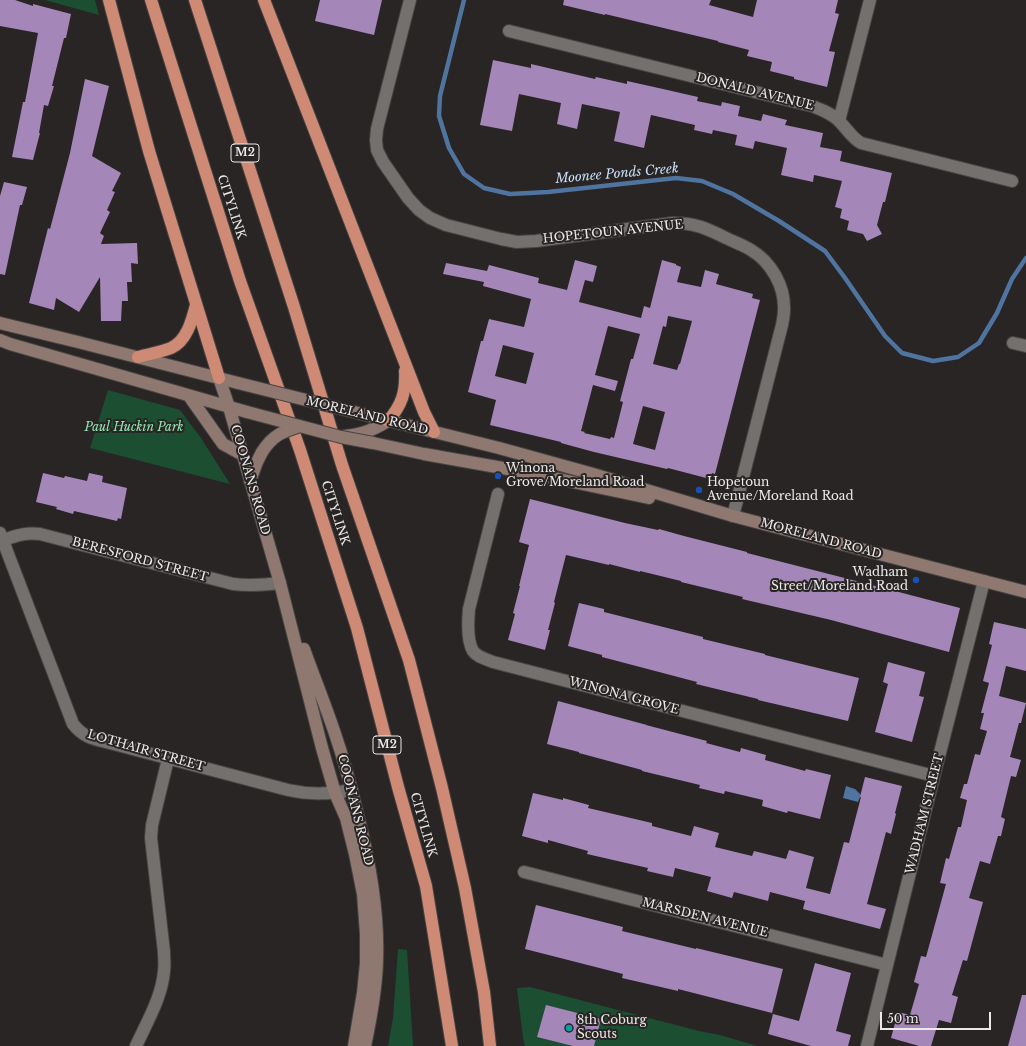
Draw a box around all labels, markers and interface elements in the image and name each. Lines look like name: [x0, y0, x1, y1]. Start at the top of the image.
street label: DONALD AVENUE: [695, 70, 815, 114]
road number: M2: [231, 144, 259, 162]
water label: Moonee Ponds Creek: [555, 161, 679, 187]
street label: CITYLINK: [214, 173, 248, 241]
street label: HOPETOUN AVENUE: [542, 217, 684, 247]
street label: MORELAND ROAD: [305, 394, 429, 438]
park label: Paul Huckin Park: [85, 421, 183, 435]
street label: COONANS ROAD: [227, 423, 273, 537]
place label: Winona Grove/Moreland Road: [506, 462, 644, 490]
marker: Winona Grove/Moreland Road: [493, 471, 503, 481]
place label: Hopetoun Avenue/Moreland Road: [707, 476, 854, 504]
street label: CITYLINK: [318, 479, 352, 547]
marker: Hopetoun Avenue/Moreland Road: [694, 485, 704, 495]
street label: MORELAND ROAD: [759, 516, 883, 562]
street label: BERESFORD STREET: [70, 535, 210, 585]
place label: Wadham Street/Moreland Road: [771, 566, 908, 594]
marker: Wadham Street/Moreland Road: [911, 575, 921, 585]
street label: WINONA GROVE: [567, 674, 681, 718]
street label: LOTHAIR STREET: [86, 727, 206, 775]
road number: M2: [373, 736, 401, 754]
street label: WADHAM STREET: [903, 752, 947, 876]
street label: COONANS ROAD: [334, 753, 376, 867]
street label: CITYLINK: [407, 791, 439, 859]
street label: MARSDEN AVENUE: [641, 895, 769, 941]
scale bar: [882, 1004, 993, 1030]
text: 50 m: [887, 1011, 919, 1026]
place label: 8th Coburg Scouts: [577, 1014, 647, 1042]
marker: 8th Coburg Scouts: [564, 1023, 574, 1033]

